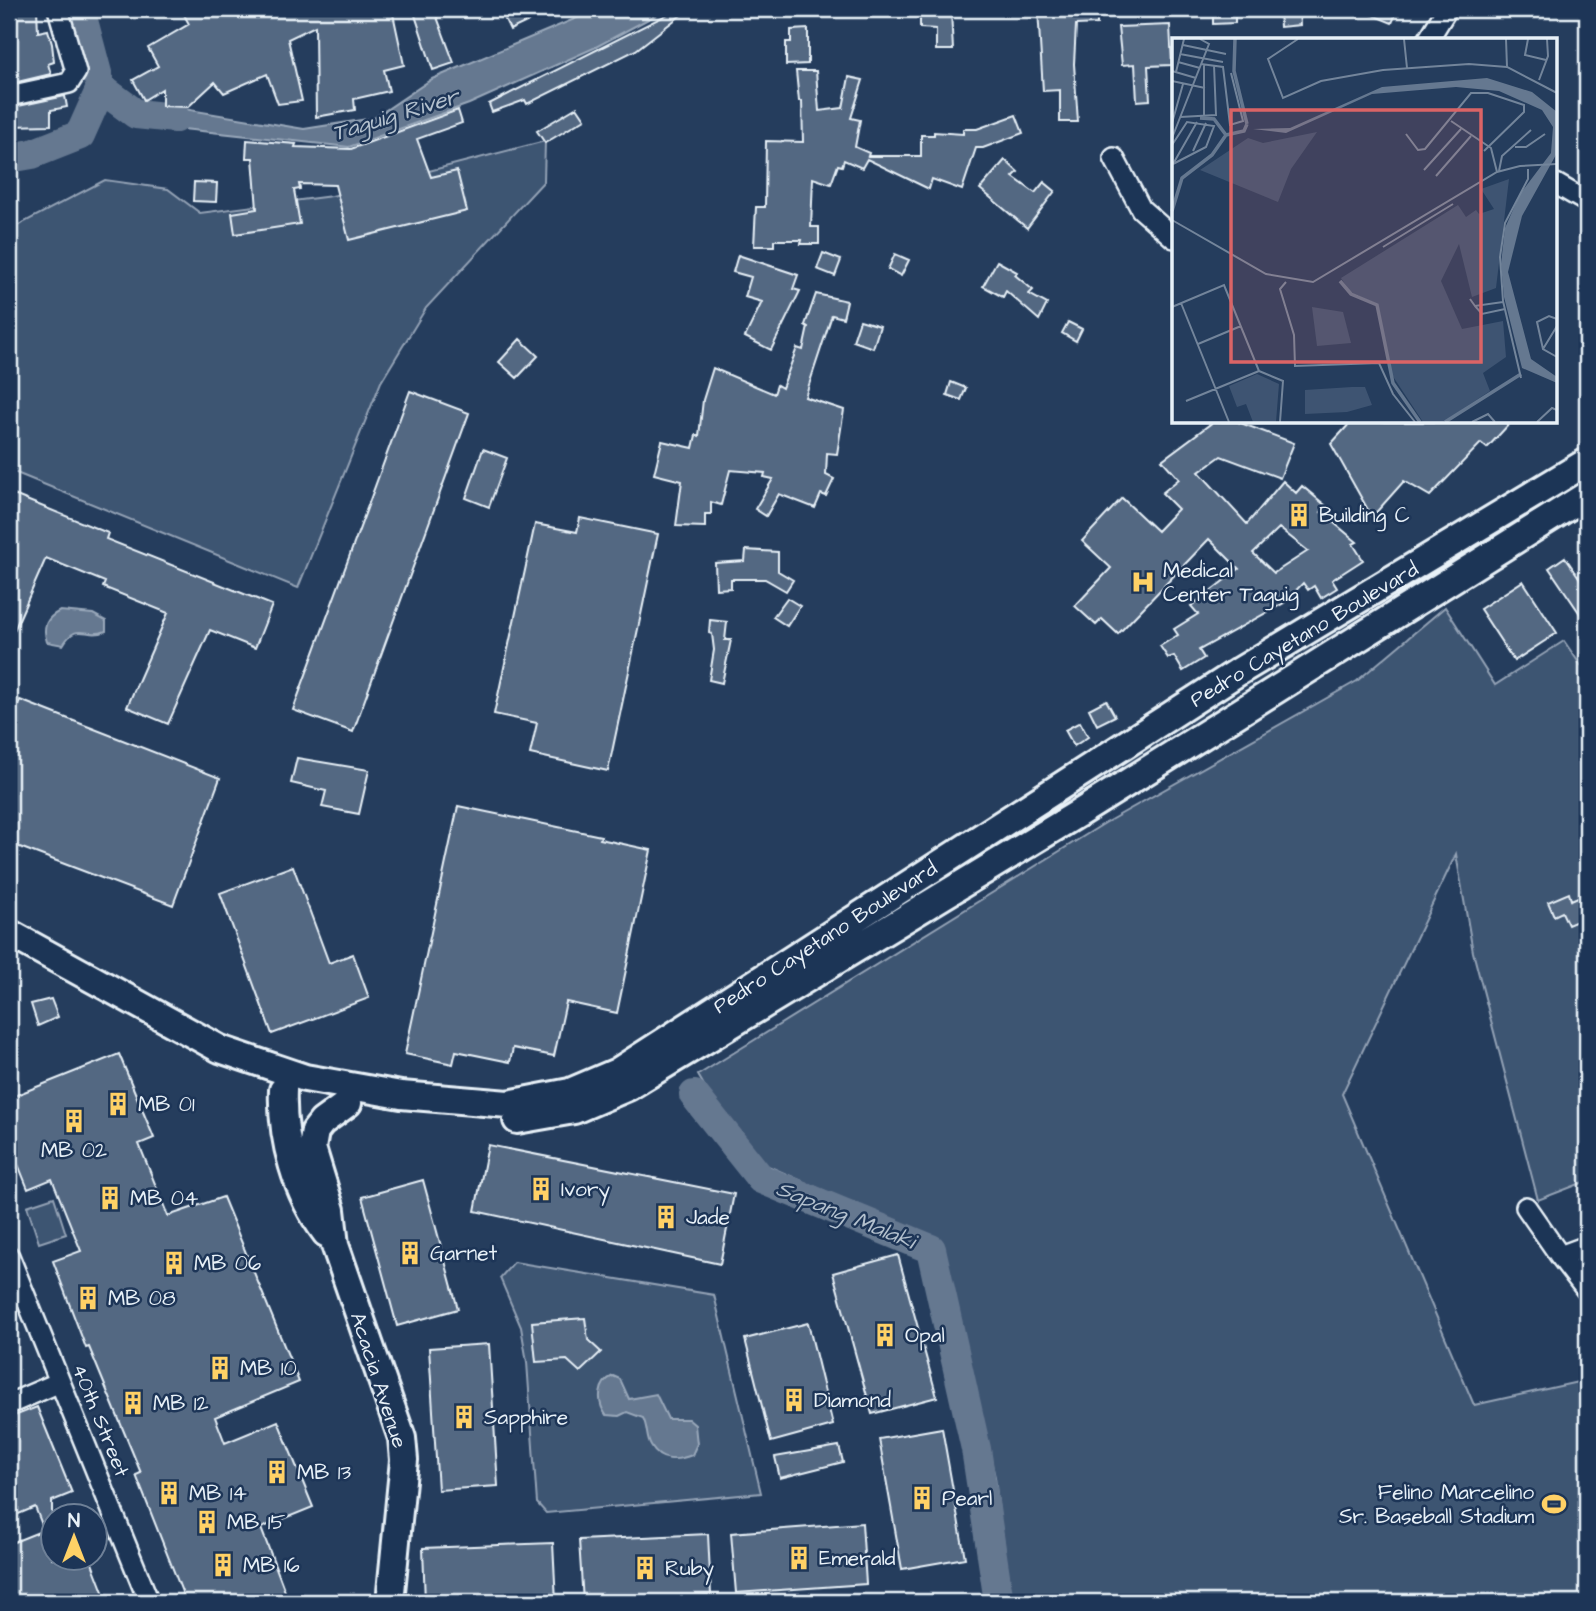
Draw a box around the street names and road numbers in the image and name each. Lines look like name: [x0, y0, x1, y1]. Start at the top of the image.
street label: Pedro Cayetano Boulevard: [1185, 555, 1425, 716]
street label: Pedro Cayetano Boulevard: [708, 854, 944, 1023]
street label: Acacia Avenue: [343, 1309, 414, 1452]
street label: 40th Street: [65, 1359, 137, 1482]

